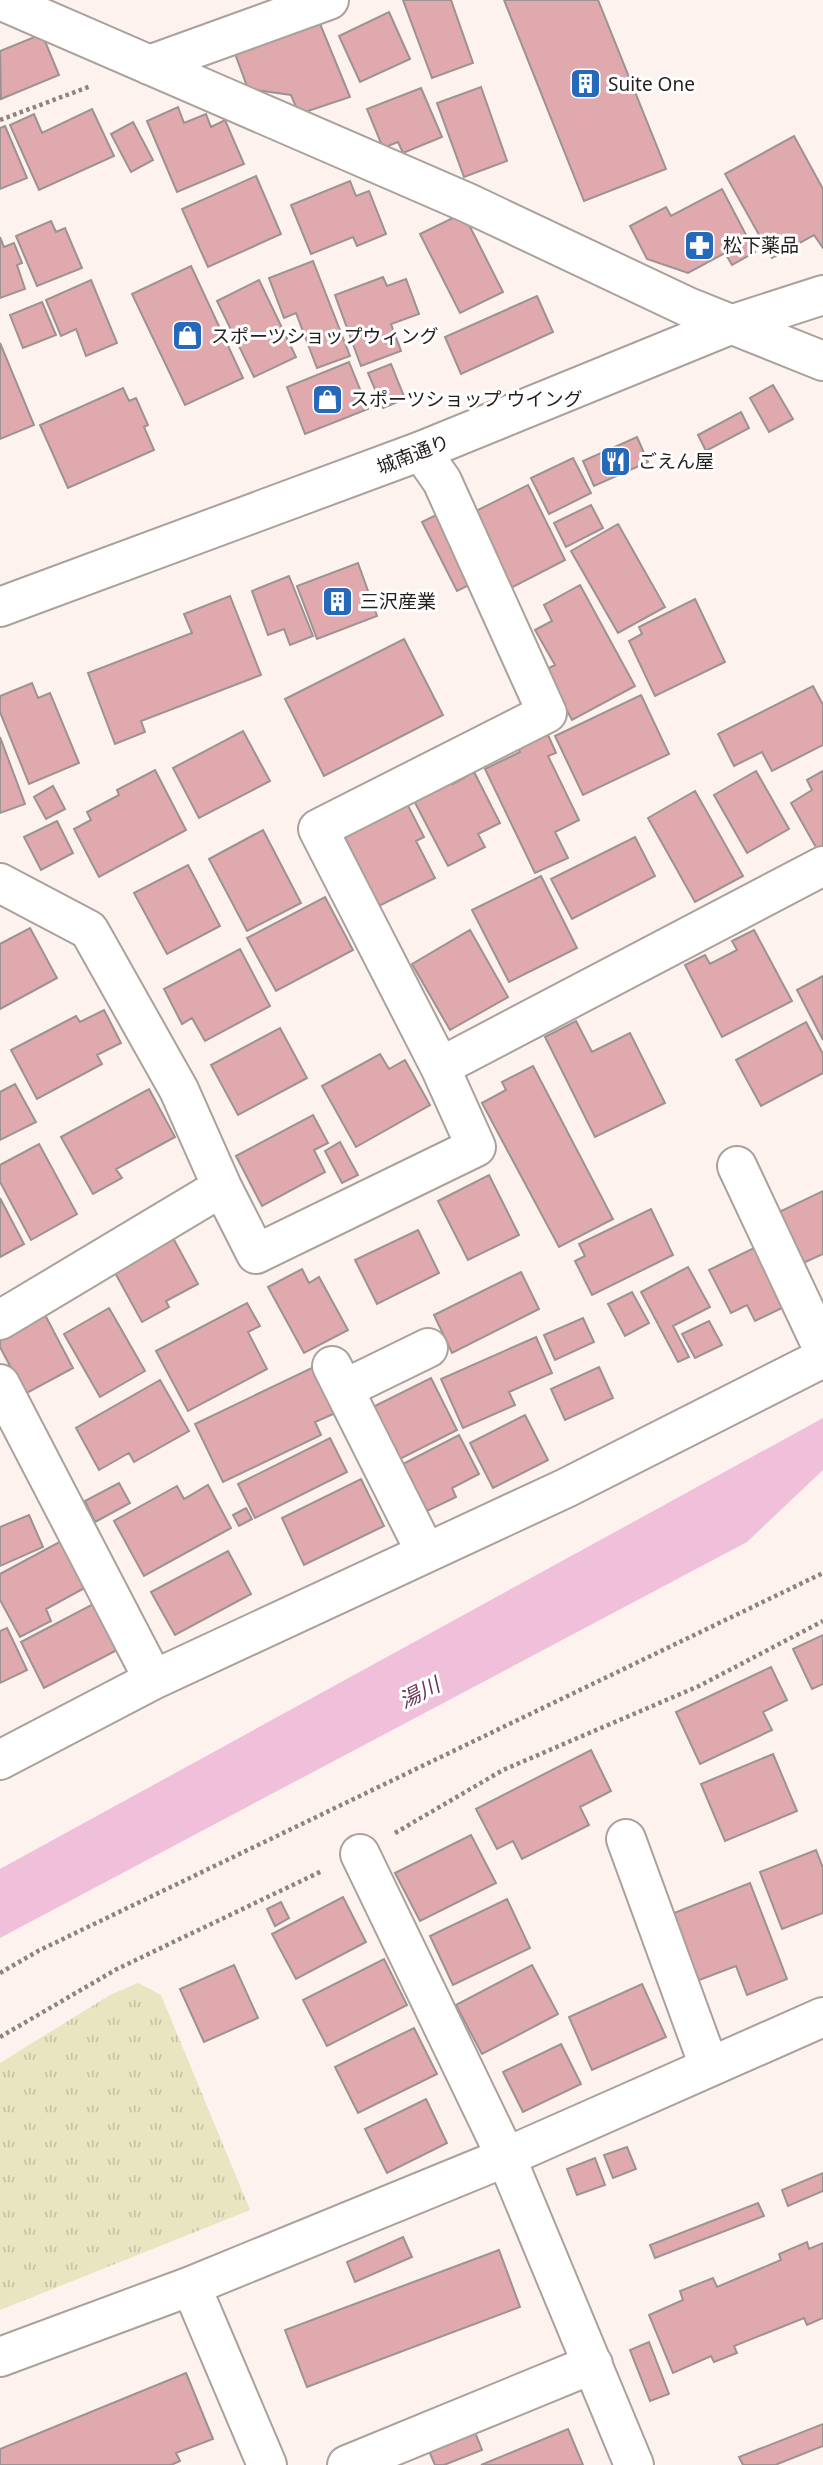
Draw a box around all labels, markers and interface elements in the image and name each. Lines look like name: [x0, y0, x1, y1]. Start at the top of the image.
building icon: Suite One: [568, 67, 602, 101]
place label: Suite One: [608, 71, 695, 97]
pharmacy icon: 松下薬品: [683, 228, 717, 262]
place label: 松下薬品: [723, 232, 799, 258]
shop icon: スポーツショップウィング: [171, 319, 205, 353]
place label: スポーツショップウィング: [211, 323, 439, 349]
shop icon: スポーツショップ ウイング: [310, 382, 344, 416]
place label: スポーツショップ ウイング: [350, 386, 583, 412]
street label: 城南通り: [373, 428, 453, 480]
restaurant icon: ごえん屋: [598, 444, 632, 478]
place label: ごえん屋: [638, 448, 714, 474]
building icon: 三沢産業: [320, 584, 354, 618]
place label: 三沢産業: [360, 588, 436, 614]
water label: 湯川: [394, 1669, 446, 1714]

